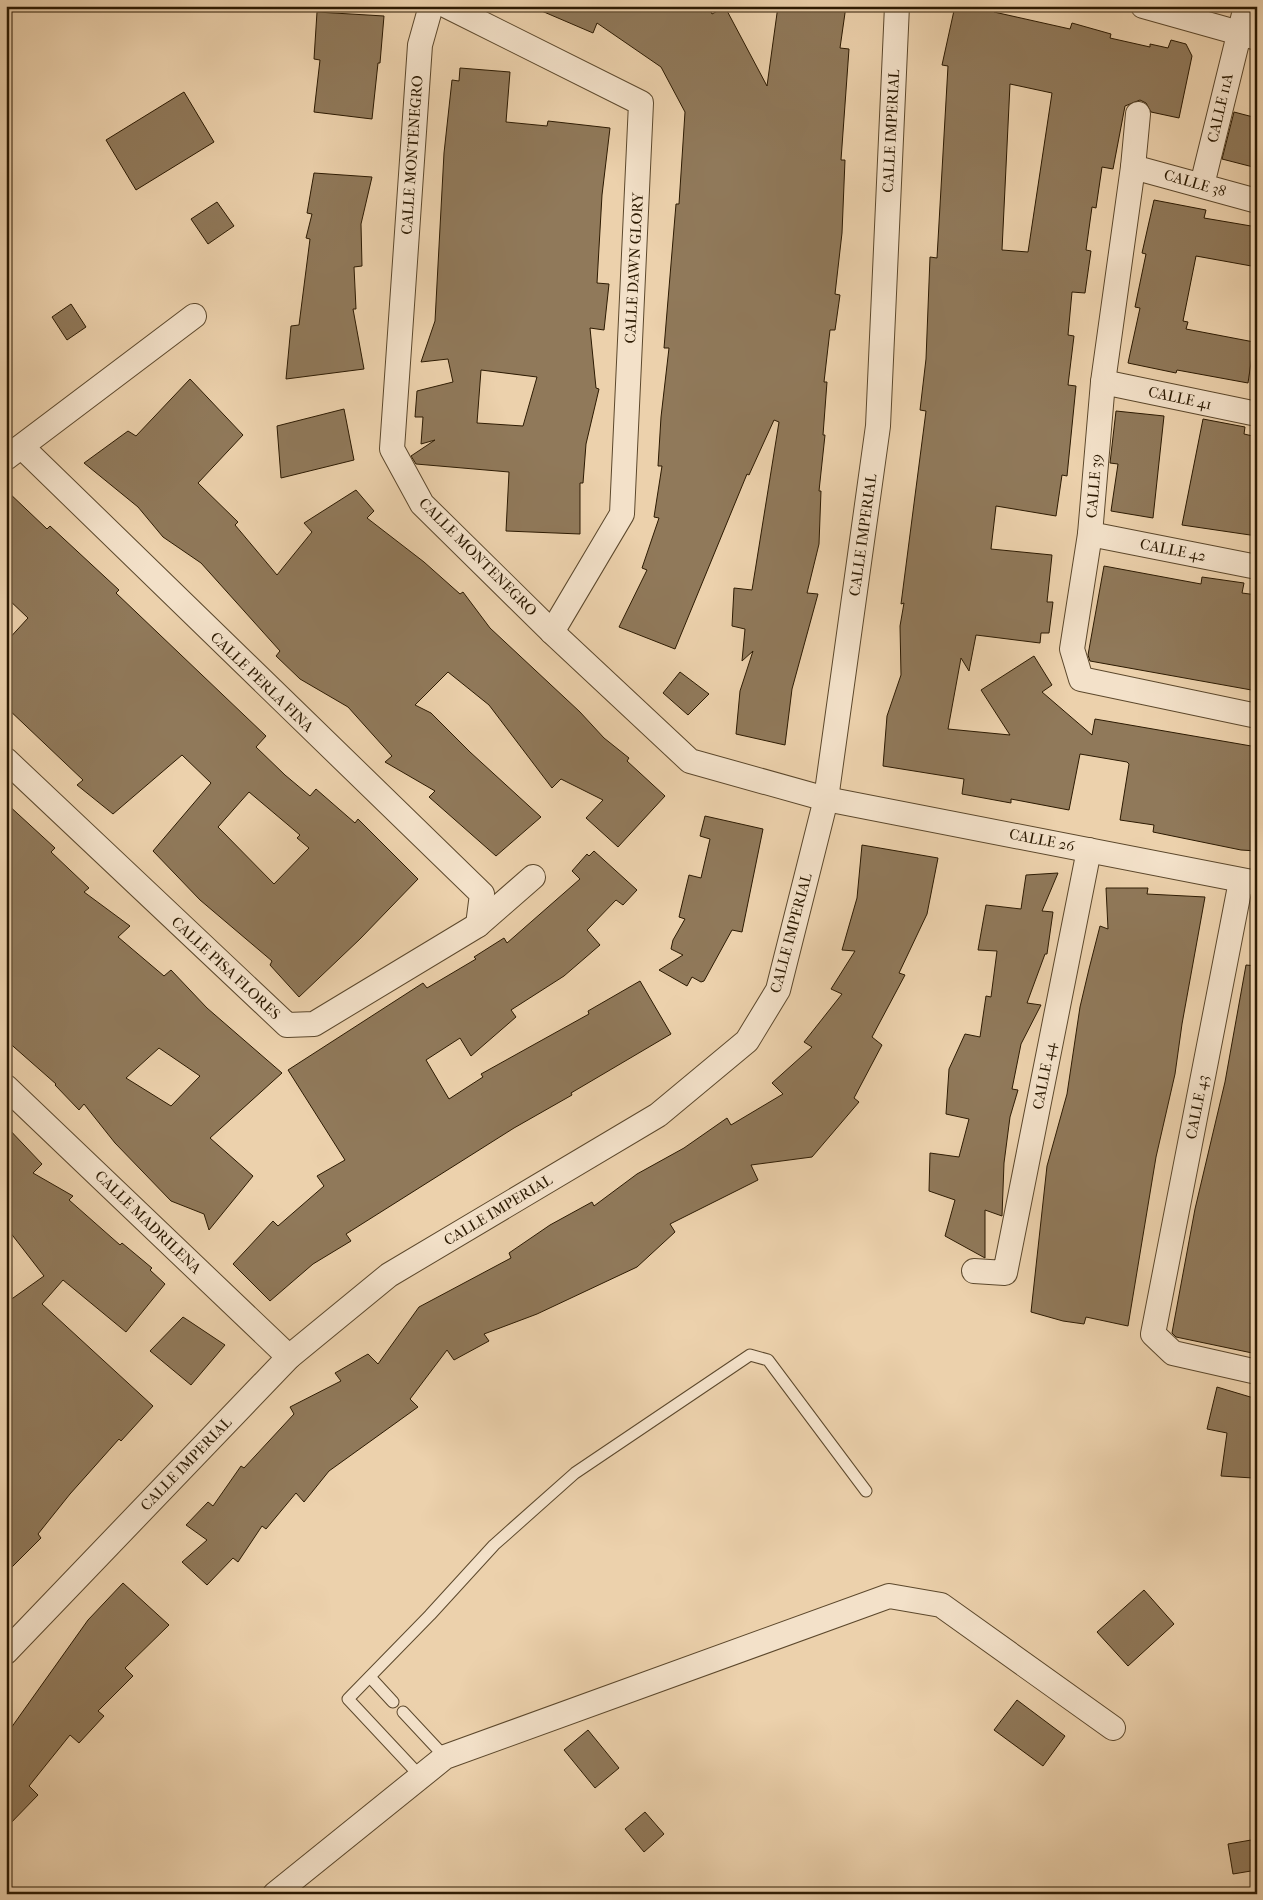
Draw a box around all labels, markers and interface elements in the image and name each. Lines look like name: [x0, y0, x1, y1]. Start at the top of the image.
street label: CALLE IMPERIAL: [879, 69, 903, 193]
street label: CALLE 11A: [1203, 71, 1237, 144]
street label: CALLE MONTENEGRO: [397, 75, 427, 235]
street label: CALLE 38: [1162, 166, 1228, 200]
street label: CALLE DAWN GLORY: [621, 191, 647, 344]
street label: CALLE 41: [1147, 382, 1213, 414]
street label: CALLE 39: [1082, 453, 1106, 519]
street label: CALLE IMPERIAL: [845, 473, 881, 597]
street label: CALLE MONTENEGRO: [415, 494, 541, 620]
street label: CALLE 42: [1138, 535, 1208, 565]
street label: CALLE PERLA FINA: [207, 628, 317, 736]
street label: CALLE 26: [1008, 825, 1077, 855]
street label: CALLE IMPERIAL: [766, 871, 816, 995]
street label: CALLE PISA FLORES: [168, 913, 284, 1023]
street label: CALLE 44: [1029, 1040, 1060, 1111]
street label: CALLE 43: [1182, 1073, 1212, 1141]
street label: CALLE MADRILENA: [91, 1167, 205, 1278]
street label: CALLE IMPERIAL: [440, 1171, 556, 1249]
street label: CALLE IMPERIAL: [137, 1413, 235, 1515]

